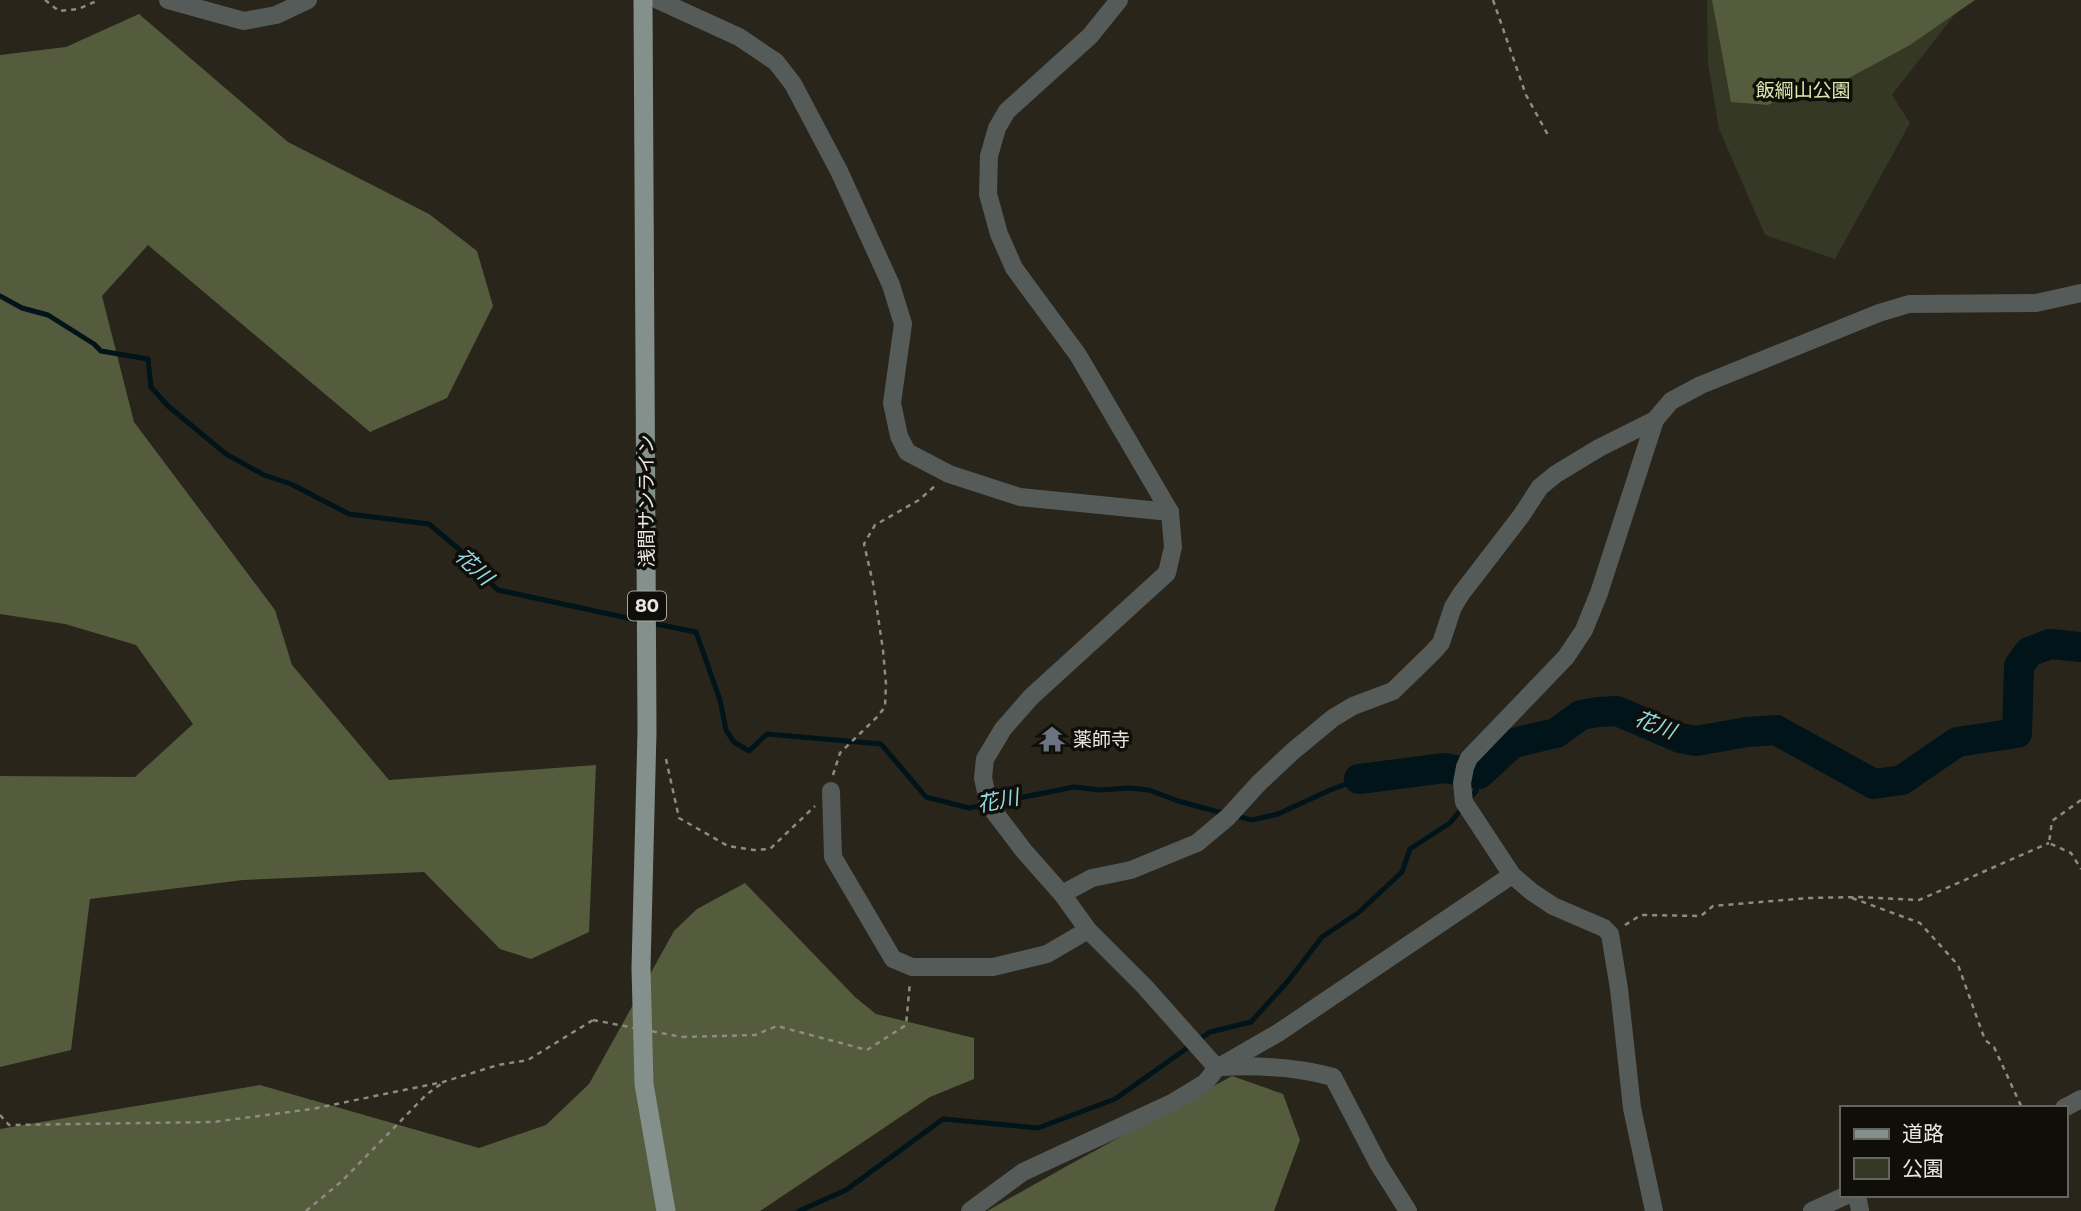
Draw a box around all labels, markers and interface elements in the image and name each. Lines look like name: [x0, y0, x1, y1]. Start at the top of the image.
park label: 飯綱山公園: [1755, 79, 1851, 102]
street label: 浅間サンライン: [635, 434, 658, 568]
water label: 花川: [450, 543, 500, 591]
road number: 80: [628, 592, 666, 620]
water label: 花川: [1631, 705, 1681, 744]
temple icon: 薬師寺: [1037, 724, 1067, 754]
place label: 薬師寺: [1073, 728, 1130, 751]
water label: 花川: [975, 784, 1023, 817]
legend: [1840, 1106, 2067, 1197]
text: 道路: [1902, 1121, 1944, 1146]
text: 公園: [1902, 1156, 1944, 1181]

